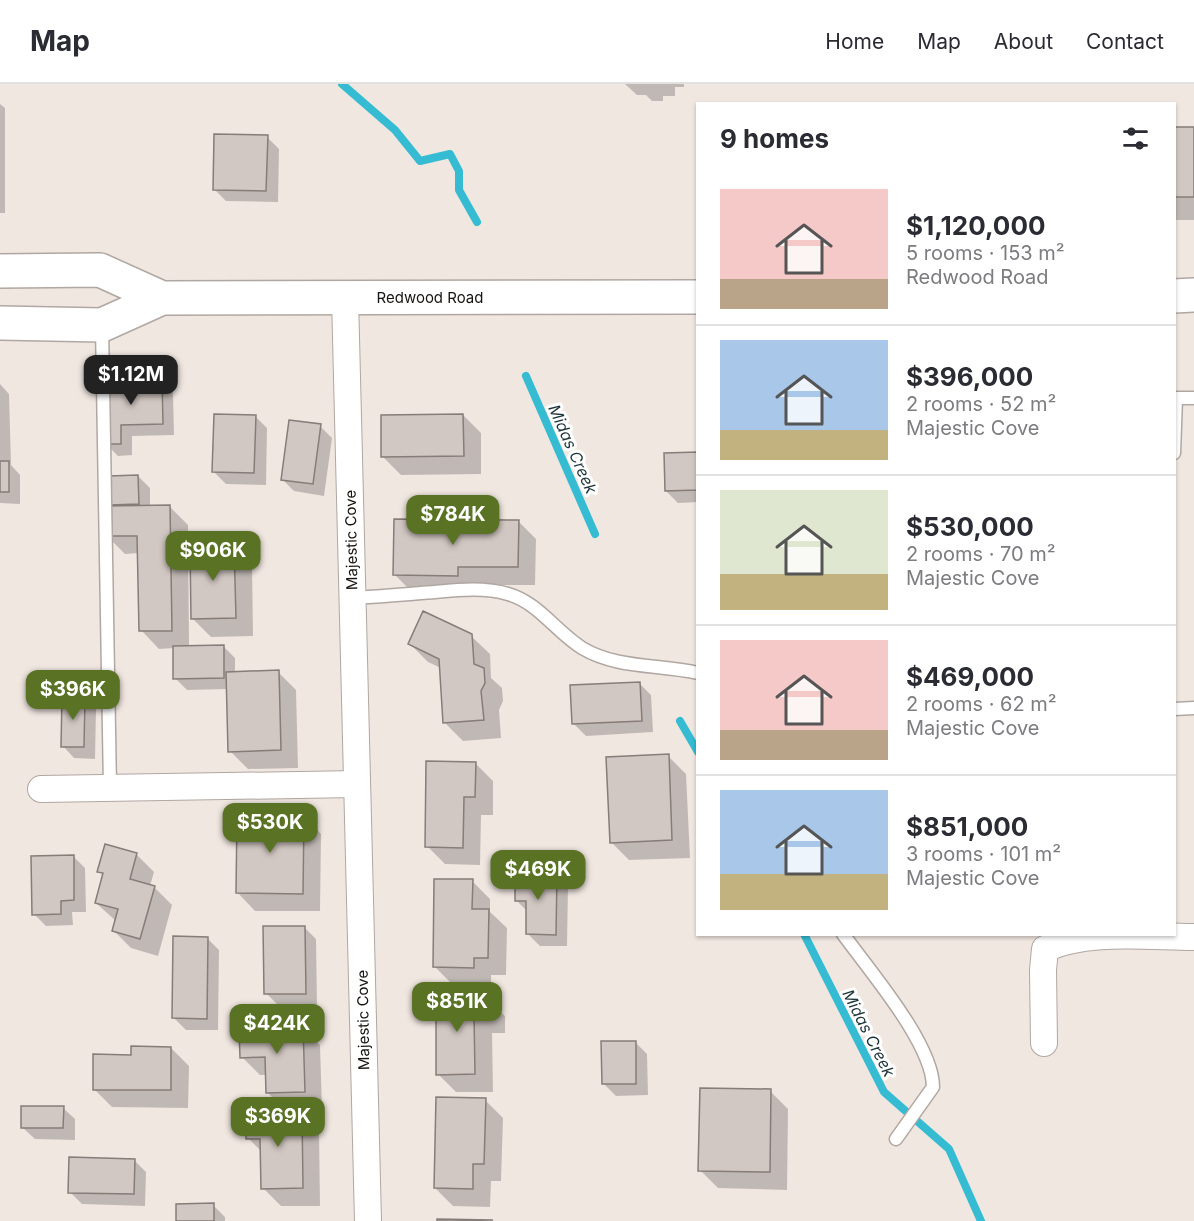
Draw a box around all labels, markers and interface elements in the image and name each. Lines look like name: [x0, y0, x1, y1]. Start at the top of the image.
text: Map: [30, 24, 90, 58]
text: Home: [825, 29, 884, 54]
text: Map: [917, 29, 961, 54]
text: About: [994, 29, 1053, 54]
text: Contact: [1086, 29, 1164, 54]
icon: filters: [1119, 122, 1152, 155]
text: 9 homes: [720, 123, 829, 154]
text: $1,120,000: [906, 210, 1045, 241]
icon: home: [768, 213, 840, 285]
text: 5 rooms · 153 m²: [906, 241, 1065, 265]
text: Redwood Road: [906, 265, 1049, 289]
street label: Redwood Road: [377, 288, 483, 307]
pin: $1.12M: [82, 355, 180, 406]
text: $396,000: [906, 361, 1033, 392]
text: $1.12M: [98, 362, 164, 386]
icon: home: [768, 364, 840, 436]
text: 2 rooms · 52 m²: [906, 392, 1056, 416]
water label: Midas Creek: [544, 401, 602, 497]
text: Majestic Cove: [906, 416, 1040, 440]
street label: Majestic Cove: [341, 490, 361, 590]
pin: $784K: [411, 495, 495, 546]
text: $784K: [420, 502, 486, 526]
text: $530,000: [906, 511, 1034, 542]
icon: home: [768, 514, 840, 586]
pin: $906K: [171, 531, 255, 582]
text: $906K: [180, 538, 246, 562]
text: 2 rooms · 70 m²: [906, 542, 1056, 566]
text: Majestic Cove: [906, 566, 1040, 590]
text: $469,000: [906, 661, 1034, 692]
icon: home: [768, 664, 840, 736]
pin: $396K: [31, 670, 115, 721]
text: $396K: [40, 677, 106, 701]
text: 2 rooms · 62 m²: [906, 692, 1057, 716]
text: Majestic Cove: [906, 716, 1040, 740]
pin: $530K: [228, 803, 312, 854]
text: $530K: [237, 810, 303, 834]
text: $851,000: [906, 811, 1028, 842]
icon: home: [768, 814, 840, 886]
text: 3 rooms · 101 m²: [906, 842, 1061, 866]
pin: $469K: [496, 850, 580, 901]
text: $469K: [505, 857, 571, 881]
text: Majestic Cove: [906, 866, 1040, 890]
street label: Majestic Cove: [353, 970, 373, 1070]
pin: $851K: [415, 982, 499, 1033]
water label: Midas Creek: [838, 986, 900, 1080]
text: $851K: [426, 989, 488, 1013]
pin: $424K: [235, 1004, 319, 1055]
text: $424K: [244, 1011, 310, 1035]
pin: $369K: [236, 1097, 320, 1148]
text: $369K: [245, 1104, 311, 1128]

